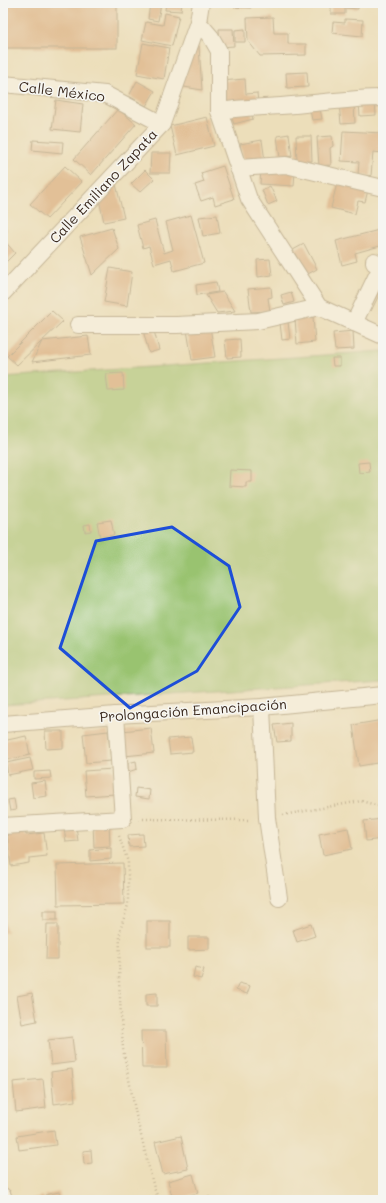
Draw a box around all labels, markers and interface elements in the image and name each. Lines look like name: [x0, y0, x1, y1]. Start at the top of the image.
street label: Calle México: [18, 76, 106, 106]
street label: Calle Emiliano Zapata: [45, 125, 161, 247]
street label: Prolongación Emancipación: [99, 694, 287, 726]

